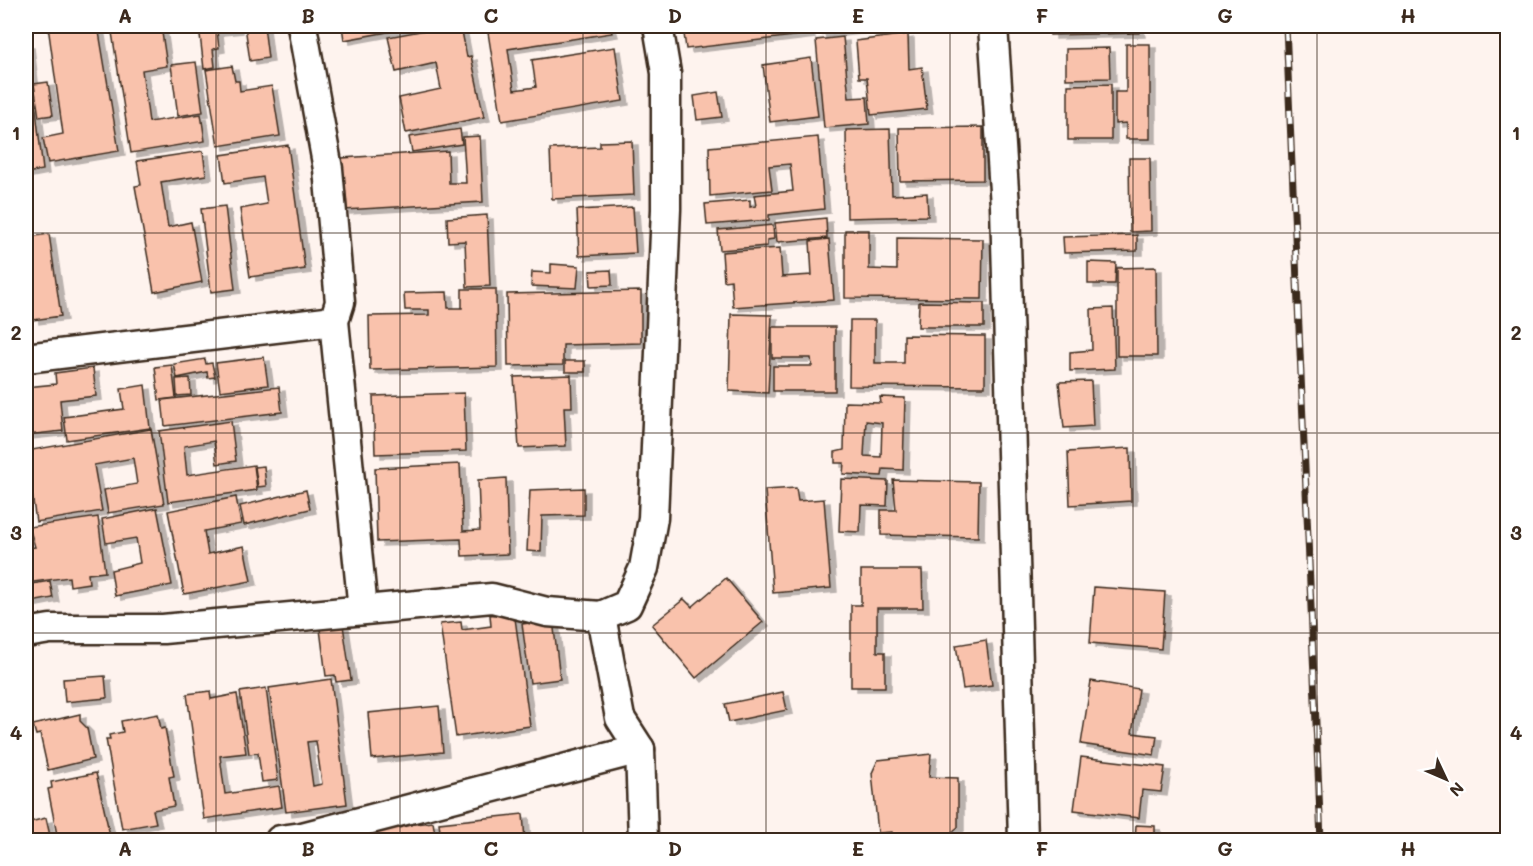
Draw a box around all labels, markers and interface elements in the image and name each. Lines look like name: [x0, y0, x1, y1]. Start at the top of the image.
text: A: [118, 2, 132, 28]
text: B: [301, 2, 315, 28]
text: C: [484, 2, 499, 28]
text: D: [668, 2, 682, 28]
text: E: [852, 2, 864, 28]
text: F: [1036, 2, 1049, 28]
text: G: [1217, 2, 1233, 28]
text: H: [1400, 2, 1416, 28]
text: 1: [12, 119, 20, 145]
text: 1: [1512, 119, 1520, 145]
text: 2: [10, 319, 22, 345]
text: 2: [1510, 319, 1522, 345]
text: 3: [10, 519, 22, 545]
text: 3: [1510, 519, 1522, 545]
text: 4: [10, 719, 23, 745]
text: 4: [1510, 719, 1523, 745]
north arrow: [1416, 749, 1476, 809]
text: N: [1445, 778, 1469, 801]
text: A: [118, 835, 132, 861]
text: B: [301, 835, 315, 861]
text: C: [484, 835, 499, 861]
text: D: [668, 835, 682, 861]
text: E: [852, 835, 864, 861]
text: F: [1036, 835, 1049, 861]
text: G: [1217, 835, 1233, 861]
text: H: [1400, 835, 1416, 861]

